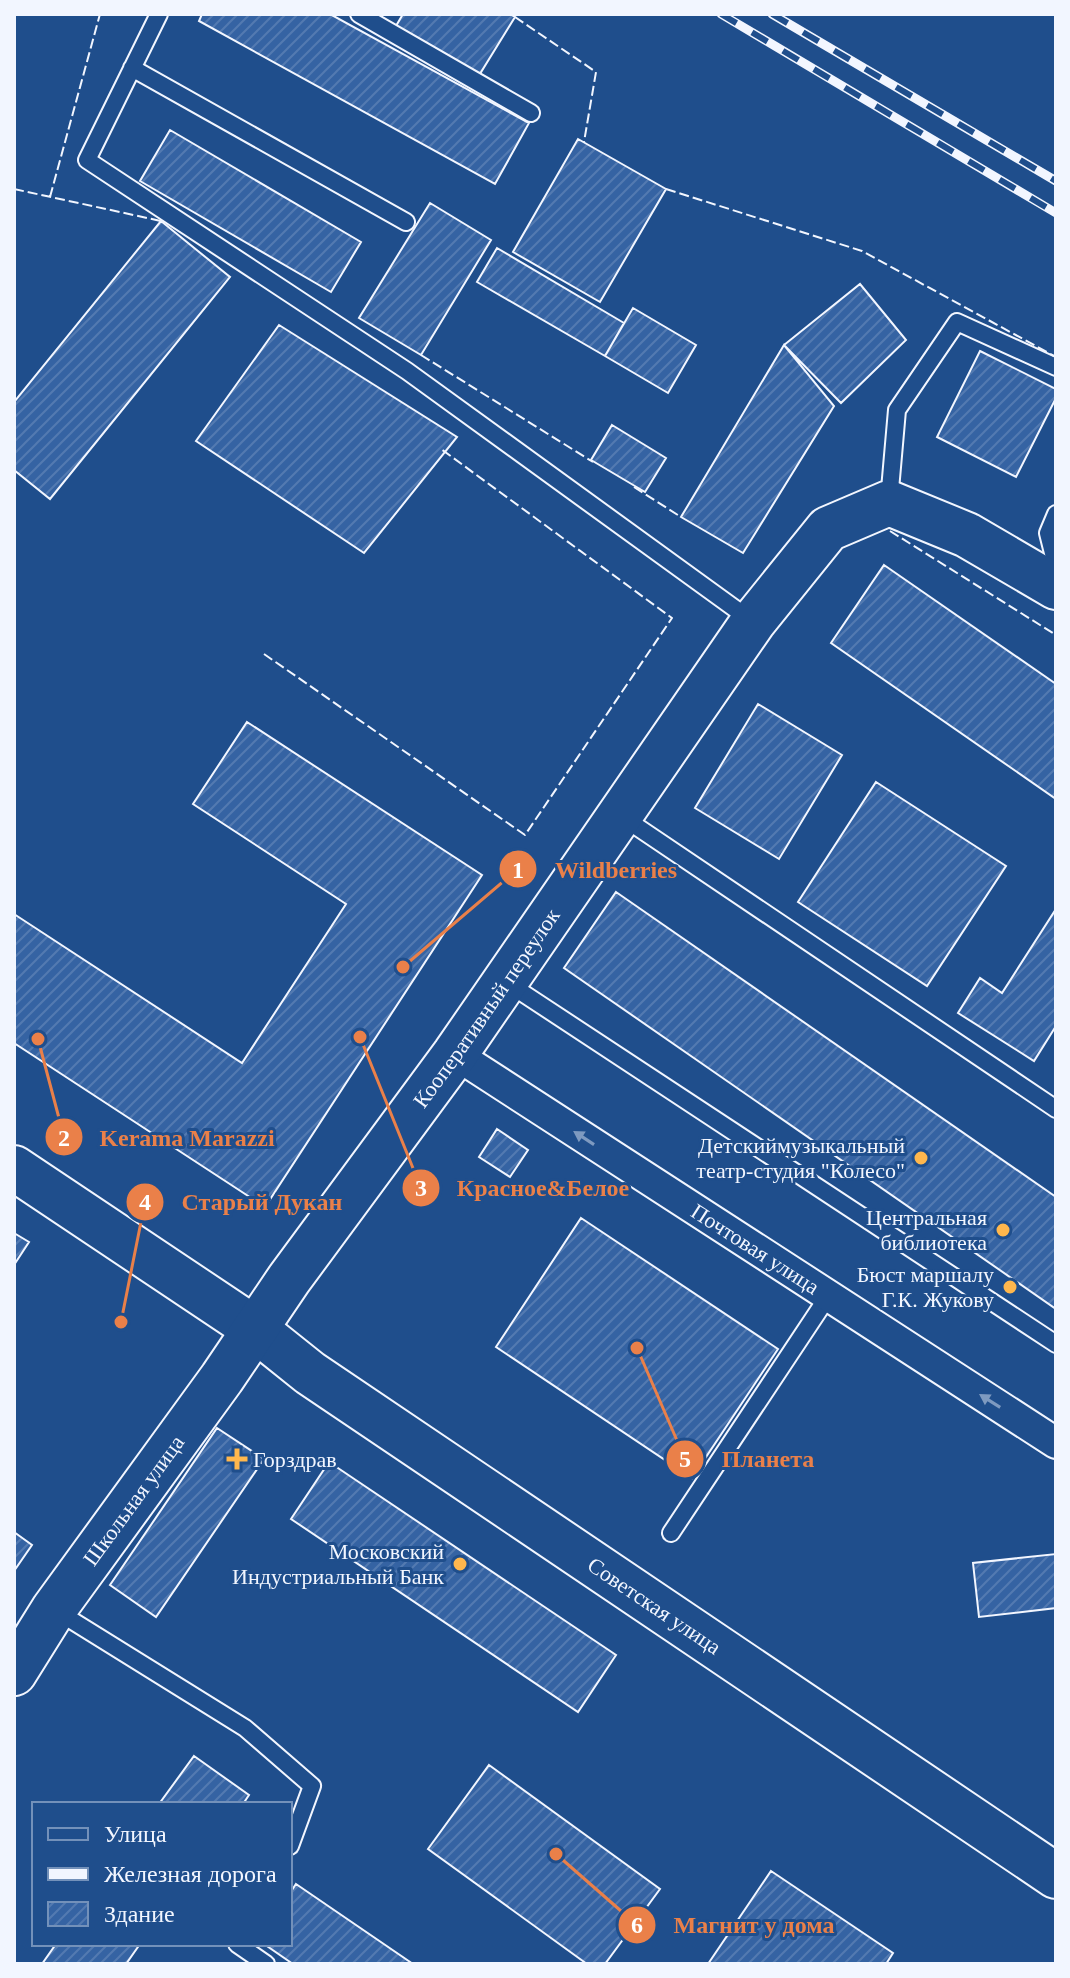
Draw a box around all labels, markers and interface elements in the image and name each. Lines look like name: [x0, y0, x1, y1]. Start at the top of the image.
callout: Wildberries: [498, 845, 693, 893]
text: 1: [512, 857, 524, 883]
text: Wildberries: [555, 857, 677, 883]
street label: Кооперативный переулок: [408, 903, 565, 1112]
callout: Kerama Marazzi: [44, 1113, 291, 1161]
text: 2: [58, 1125, 70, 1151]
text: Kerama Marazzi: [99, 1125, 275, 1151]
one-way arrow: [573, 1131, 595, 1146]
place label: Детскиймузыкальный театр-студия "Колесо": [696, 1133, 905, 1183]
marker: Детскиймузыкальный театр-студия "Колесо": [912, 1149, 930, 1167]
callout: Красное&Белое: [401, 1164, 646, 1212]
text: 3: [415, 1175, 427, 1201]
text: Красное&Белое: [457, 1175, 630, 1201]
callout: Старый Дукан: [125, 1178, 358, 1226]
text: 4: [139, 1189, 151, 1215]
text: Старый Дукан: [182, 1189, 343, 1215]
street label: Почтовая улица: [687, 1198, 824, 1299]
place label: Центральная библиотека: [866, 1205, 987, 1255]
marker: Центральная библиотека: [994, 1221, 1012, 1239]
place label: Бюст маршалу Г.К. Жукову: [857, 1262, 994, 1312]
marker: Бюст маршалу Г.К. Жукову: [1001, 1278, 1019, 1296]
one-way arrow: [979, 1395, 1001, 1409]
street label: Школьная улица: [77, 1430, 189, 1570]
callout: Планета: [665, 1435, 830, 1483]
text: 5: [679, 1446, 691, 1472]
text: Планета: [722, 1446, 814, 1472]
place label: Горздрав: [253, 1447, 337, 1472]
marker: Горздрав: [228, 1450, 246, 1468]
place label: Московский Индустриальный Банк: [232, 1539, 444, 1589]
street label: Советская улица: [583, 1552, 726, 1659]
marker: Московский Индустриальный Банк: [451, 1555, 469, 1573]
legend: [32, 1802, 292, 1946]
text: Улица: [104, 1821, 167, 1847]
text: Железная дорога: [104, 1861, 277, 1887]
text: Здание: [104, 1901, 175, 1927]
callout: Магнит у дома: [617, 1901, 850, 1949]
text: 6: [631, 1912, 643, 1938]
text: Магнит у дома: [674, 1912, 834, 1938]

